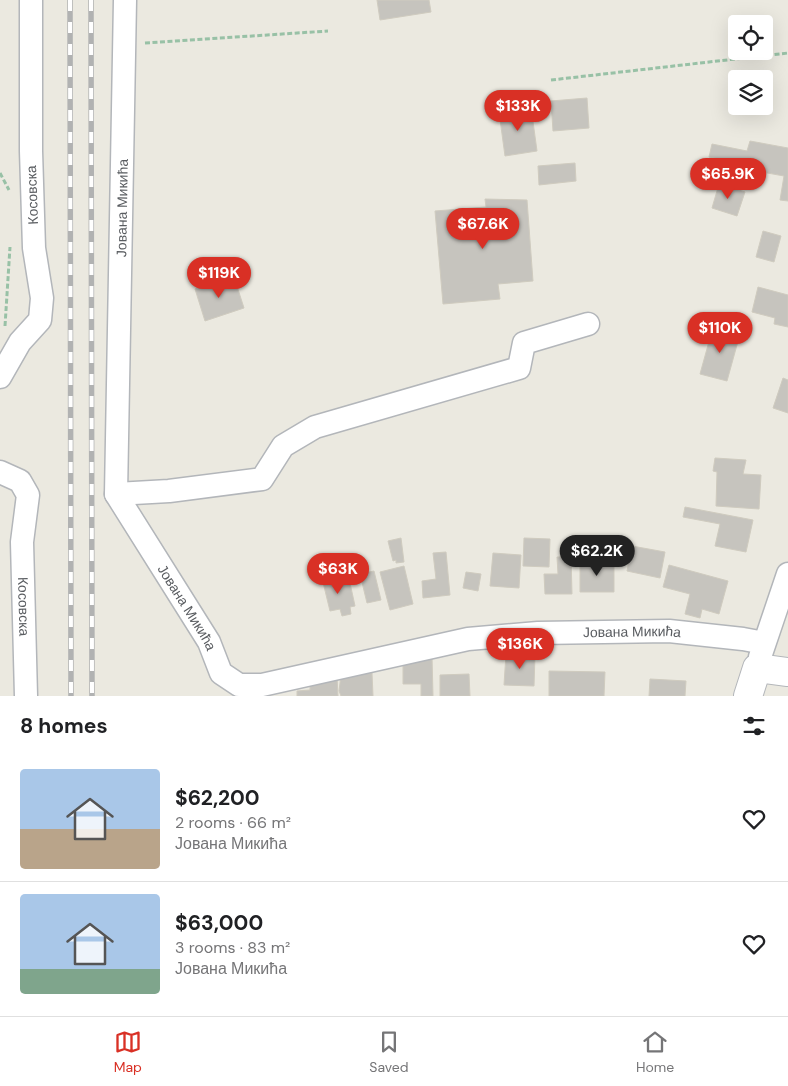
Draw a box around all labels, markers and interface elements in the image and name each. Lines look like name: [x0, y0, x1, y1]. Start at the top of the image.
map controls: [728, 15, 773, 115]
button: locate: [728, 15, 773, 60]
button: layers: [728, 70, 773, 115]
pin: $133K: [483, 90, 553, 132]
text: $133K: [495, 95, 541, 116]
pin: $65.9K: [687, 158, 769, 200]
street label: Јована Микића: [112, 159, 132, 257]
text: $65.9K: [701, 163, 755, 184]
street label: Косовска: [22, 165, 42, 225]
pin: $67.6K: [442, 208, 524, 250]
text: $67.6K: [457, 213, 509, 234]
pin: $119K: [184, 256, 254, 299]
text: $119K: [198, 262, 240, 283]
pin: $110K: [685, 312, 755, 354]
text: $110K: [698, 317, 742, 338]
pin: $62.2K: [556, 534, 638, 577]
text: $62.2K: [571, 540, 623, 561]
pin: $63K: [308, 552, 368, 595]
text: $63K: [318, 558, 358, 579]
street label: Јована Микића: [154, 561, 220, 653]
street label: Косовска: [14, 577, 33, 637]
street label: Јована Микића: [583, 622, 682, 641]
pin: $136K: [485, 628, 555, 670]
text: $136K: [497, 633, 543, 654]
text: 8 homes: [20, 712, 108, 740]
icon: filters: [740, 712, 768, 740]
text: $62,200: [175, 784, 260, 812]
icon: home: [60, 789, 120, 849]
icon: heart: [740, 805, 768, 833]
text: 2 rooms · 66 m²: [175, 812, 291, 833]
text: Јована Микића: [175, 833, 287, 854]
text: $63,000: [175, 909, 263, 937]
icon: home: [60, 914, 120, 974]
icon: heart: [740, 930, 768, 958]
text: 3 rooms · 83 m²: [175, 937, 290, 958]
text: Јована Микића: [175, 958, 287, 979]
tab: Map: [114, 1028, 142, 1076]
tab: Saved: [369, 1028, 409, 1076]
tab: Home: [636, 1028, 674, 1076]

